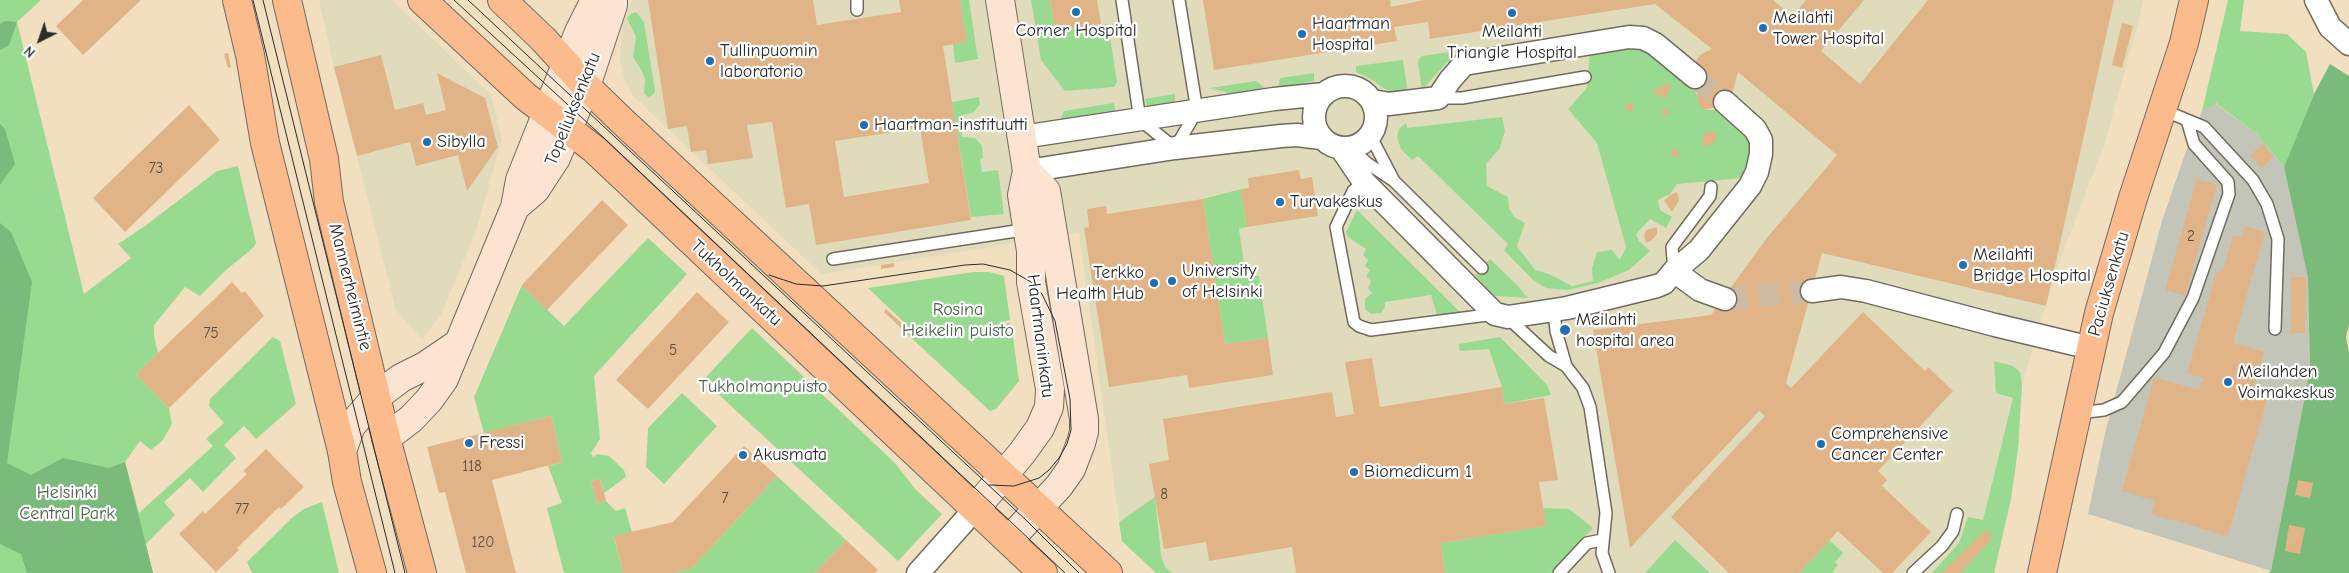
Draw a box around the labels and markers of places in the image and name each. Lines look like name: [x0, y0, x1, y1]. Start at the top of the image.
marker: Corner Hospital: [1070, 6, 1082, 18]
marker: Meilahti Triangle Hospital: [1506, 7, 1518, 19]
place label: Meilahti Tower Hospital: [1773, 7, 1884, 50]
place label: Haartman Hospital: [1312, 13, 1390, 56]
place label: Corner Hospital: [1015, 20, 1137, 42]
place label: Meilahti Triangle Hospital: [1447, 21, 1577, 64]
marker: Meilahti Tower Hospital: [1757, 22, 1769, 34]
marker: Haartman Hospital: [1296, 28, 1308, 40]
place label: Tullinpuomin laboratorio: [720, 40, 818, 82]
marker: Tullinpuomin laboratorio: [704, 55, 716, 67]
place label: Haartman-instituutti: [874, 114, 1028, 136]
marker: Haartman-instituutti: [858, 119, 870, 131]
place label: Sibylla: [437, 131, 486, 153]
marker: Sibylla: [421, 136, 433, 148]
place label: Turvakeskus: [1290, 191, 1382, 213]
marker: Turvakeskus: [1274, 196, 1286, 208]
place label: Meilahti Bridge Hospital: [1973, 244, 2091, 286]
marker: Meilahti Bridge Hospital: [1957, 259, 1969, 271]
place label: University of Helsinki: [1182, 260, 1263, 302]
place label: Terkko Health Hub: [1056, 262, 1144, 304]
marker: University of Helsinki: [1166, 275, 1178, 287]
marker: Terkko Health Hub: [1148, 277, 1160, 289]
place label: Meilahti hospital area: [1576, 309, 1674, 352]
marker: Meilahti hospital area: [1558, 323, 1572, 337]
place label: Meilahden Voimakeskus: [2238, 361, 2335, 404]
marker: Meilahden Voimakeskus: [2222, 376, 2234, 388]
place label: Comprehensive Cancer Center: [1831, 423, 1948, 466]
place label: Fressi: [479, 432, 524, 454]
marker: Fressi: [463, 437, 475, 449]
marker: Comprehensive Cancer Center: [1815, 438, 1827, 450]
place label: Akusmata: [753, 444, 827, 466]
marker: Akusmata: [737, 449, 749, 461]
place label: Biomedicum 1: [1364, 461, 1472, 483]
marker: Biomedicum 1: [1348, 466, 1360, 478]

